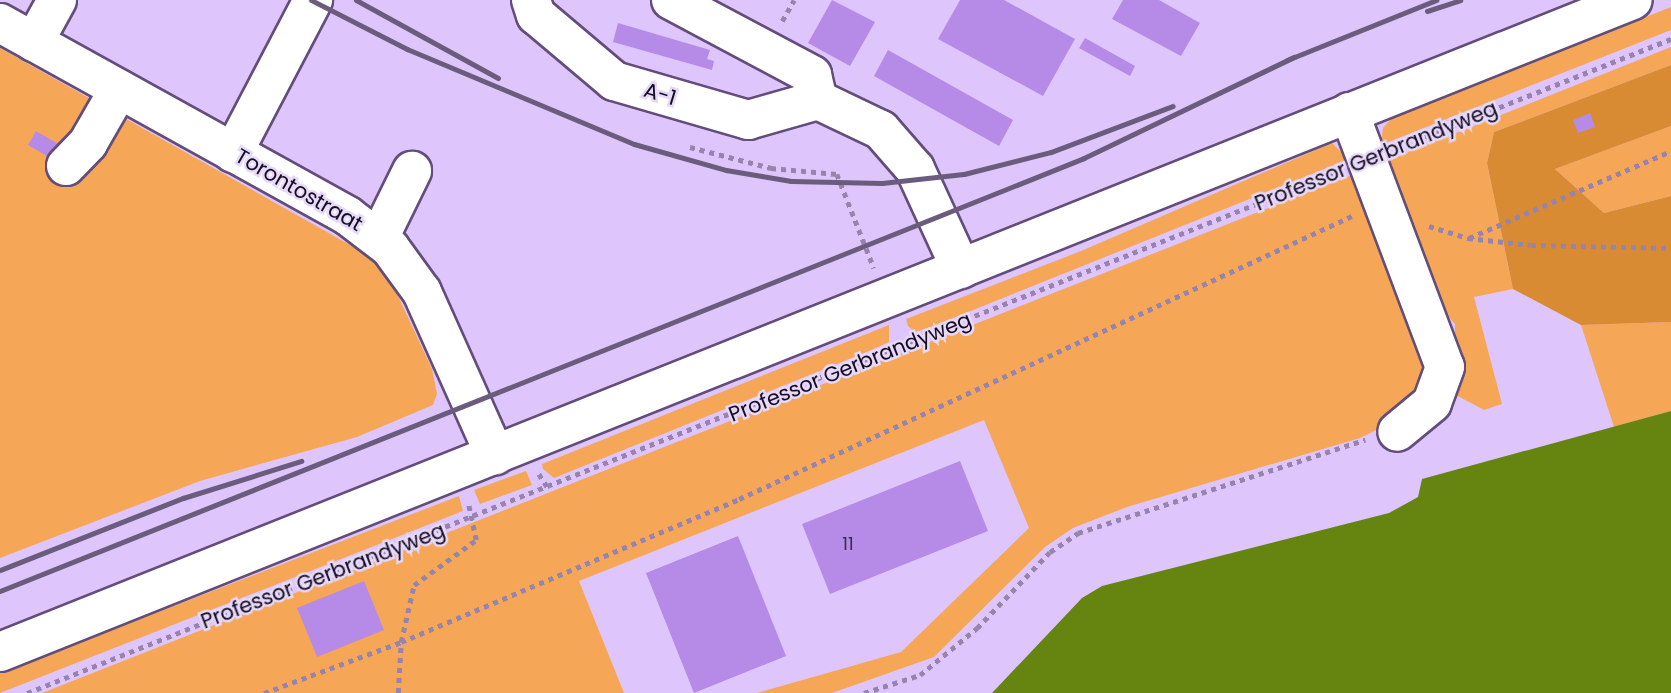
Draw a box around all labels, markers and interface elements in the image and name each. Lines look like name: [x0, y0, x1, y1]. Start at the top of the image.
street label: A-1: [641, 77, 679, 111]
street label: Professor Gerbrandyweg: [1251, 96, 1501, 216]
street label: Torontostraat: [231, 143, 367, 237]
street label: Professor Gerbrandyweg: [725, 307, 975, 427]
street label: Professor Gerbrandyweg: [197, 518, 449, 634]
house number: 11: [842, 533, 854, 555]

